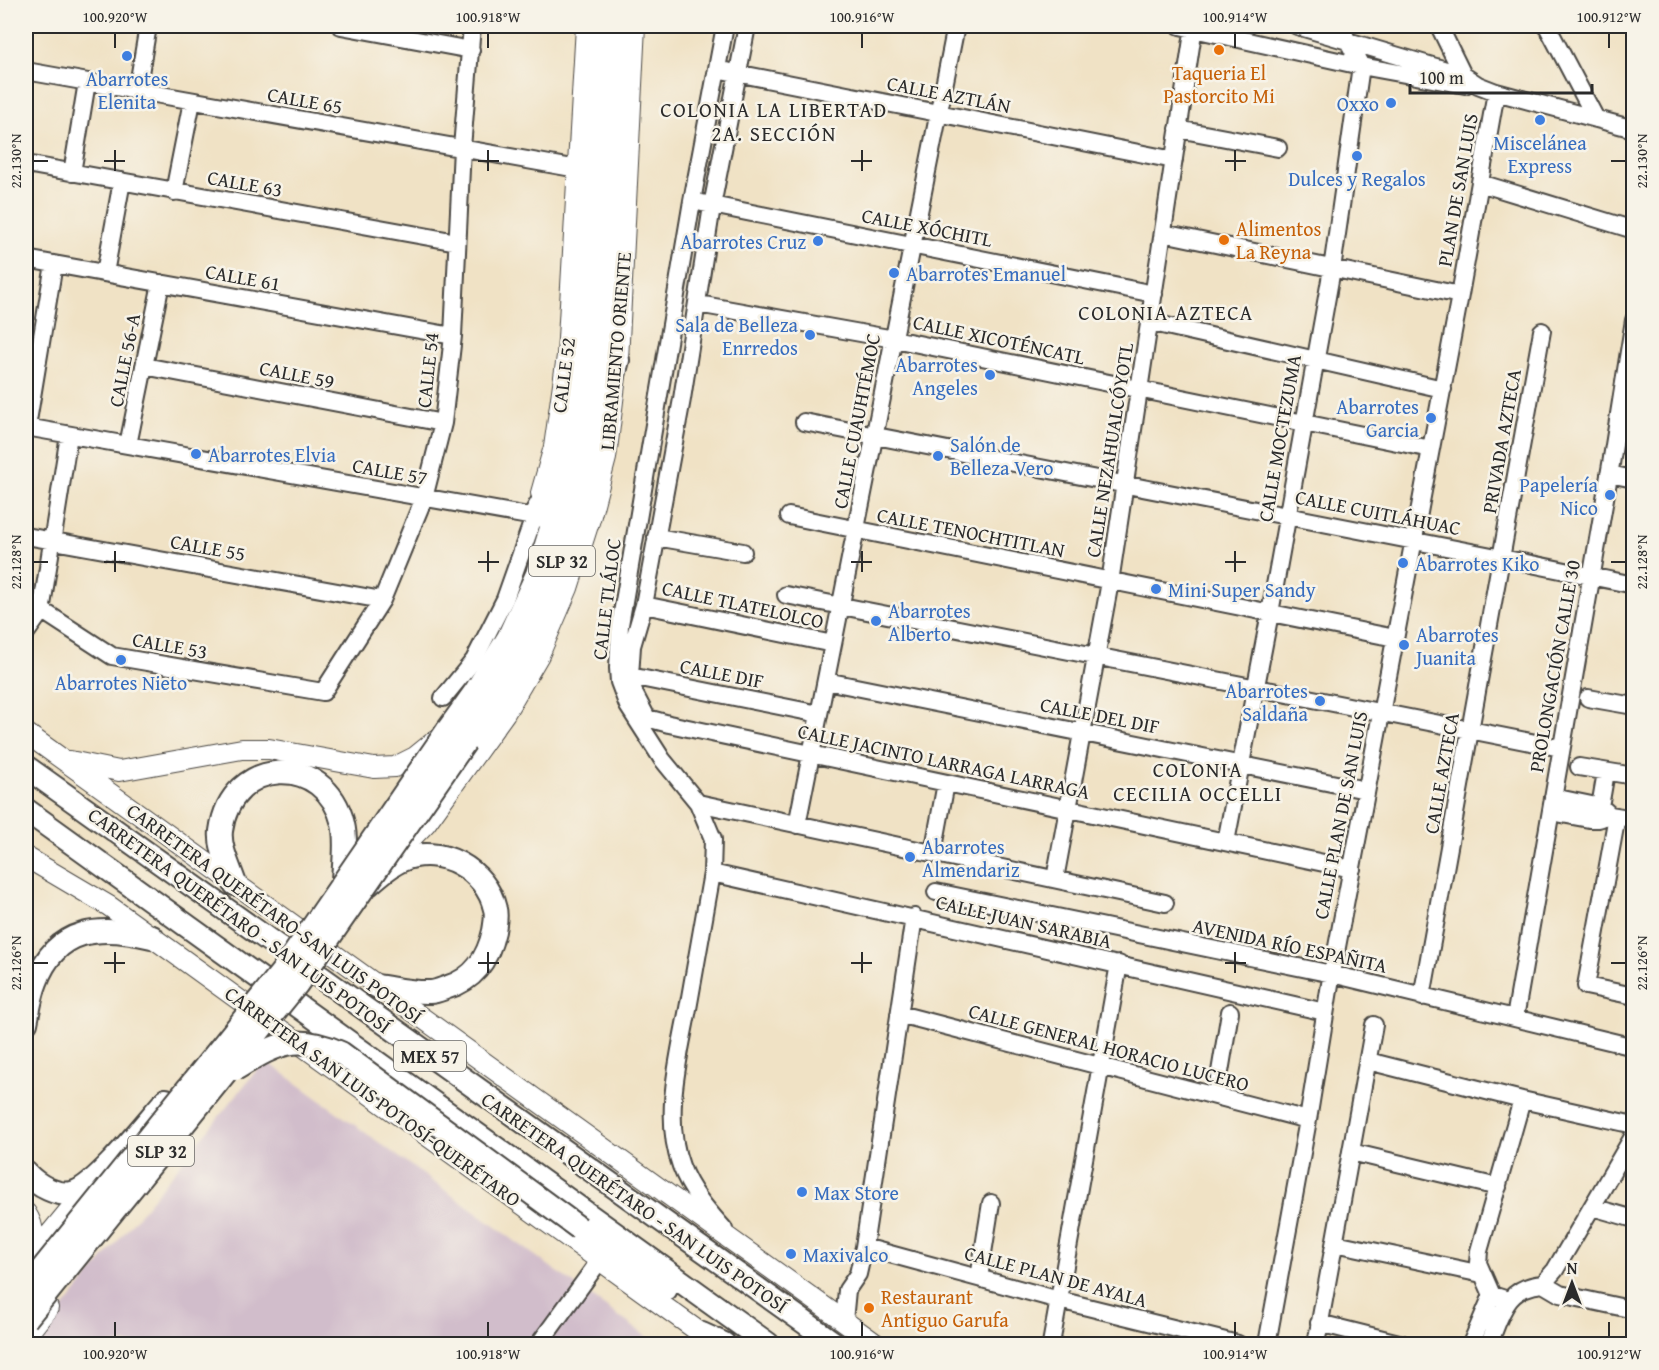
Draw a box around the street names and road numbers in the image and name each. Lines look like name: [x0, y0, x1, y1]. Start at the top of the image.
street label: CALLE AZTLÁN: [885, 68, 1013, 120]
street label: CALLE 65: [265, 79, 345, 121]
street label: PLAN DE SAN LUIS: [1429, 111, 1485, 269]
street label: CALLE 63: [205, 162, 285, 204]
street label: CALLE XÓCHITL: [859, 200, 995, 254]
street label: LIBRAMIENTO ORIENTE: [592, 251, 638, 451]
street label: CALLE 61: [203, 256, 283, 298]
street label: CALLE XICOTÉNCATL: [910, 307, 1088, 371]
street label: CALLE 56-A: [101, 311, 147, 409]
street label: CALLE 54: [409, 331, 445, 409]
street label: CALLE CUAUHTÉMOC: [825, 331, 887, 511]
street label: CALLE 52: [544, 336, 582, 414]
street label: CALLE NEZAHUALCÓYOTL: [1078, 340, 1140, 559]
street label: CALLE MOCTEZUMA: [1250, 352, 1308, 524]
street label: CALLE 59: [257, 353, 337, 395]
street label: PRIVADA AZTECA: [1474, 366, 1528, 516]
street label: CALLE 57: [350, 450, 430, 492]
street label: CALLE CUITLÁHUAC: [1293, 482, 1463, 542]
street label: CALLE TENOCHTITLAN: [875, 500, 1067, 564]
street label: CALLE 55: [168, 526, 248, 568]
street label: CALLE TLÁLOC: [584, 536, 628, 661]
road number: SLP 32: [529, 546, 595, 576]
street label: PROLONGACIÓN CALLE 30: [1521, 557, 1587, 775]
street label: CALLE TLATELOLCO: [660, 573, 826, 635]
street label: CALLE 53: [130, 624, 210, 666]
street label: CALLE DIF: [678, 651, 766, 695]
street label: CALLE DEL DIF: [1038, 689, 1162, 741]
street label: CALLE PLAN DE SAN LUIS: [1306, 708, 1374, 922]
street label: CALLE AZTECA: [1416, 710, 1466, 836]
street label: CALLE JACINTO LARRAGA LARRAGA: [795, 716, 1093, 806]
street label: CARRETERA QUERÉTARO-SAN LUIS POTOSÍ: [121, 796, 430, 1031]
street label: CARRETERA QUERÉTARO - SAN LUIS POTOSÍ: [82, 800, 398, 1040]
street label: CALLE JUAN SARABIA: [933, 887, 1115, 955]
street label: AVENIDA RÍO ESPAÑITA: [1190, 910, 1390, 980]
street label: CARRETERA SAN LUIS POTOSÍ-QUERÉTARO: [219, 979, 527, 1213]
street label: CALLE GENERAL HORACIO LUCERO: [966, 996, 1252, 1098]
road number: MEX 57: [394, 1041, 466, 1071]
street label: CARRETERA QUERÉTARO - SAN LUIS POTOSÍ: [476, 1084, 795, 1320]
road number: SLP 32: [128, 1136, 194, 1166]
street label: CALLE PLAN DE AYALA: [961, 1238, 1151, 1314]

